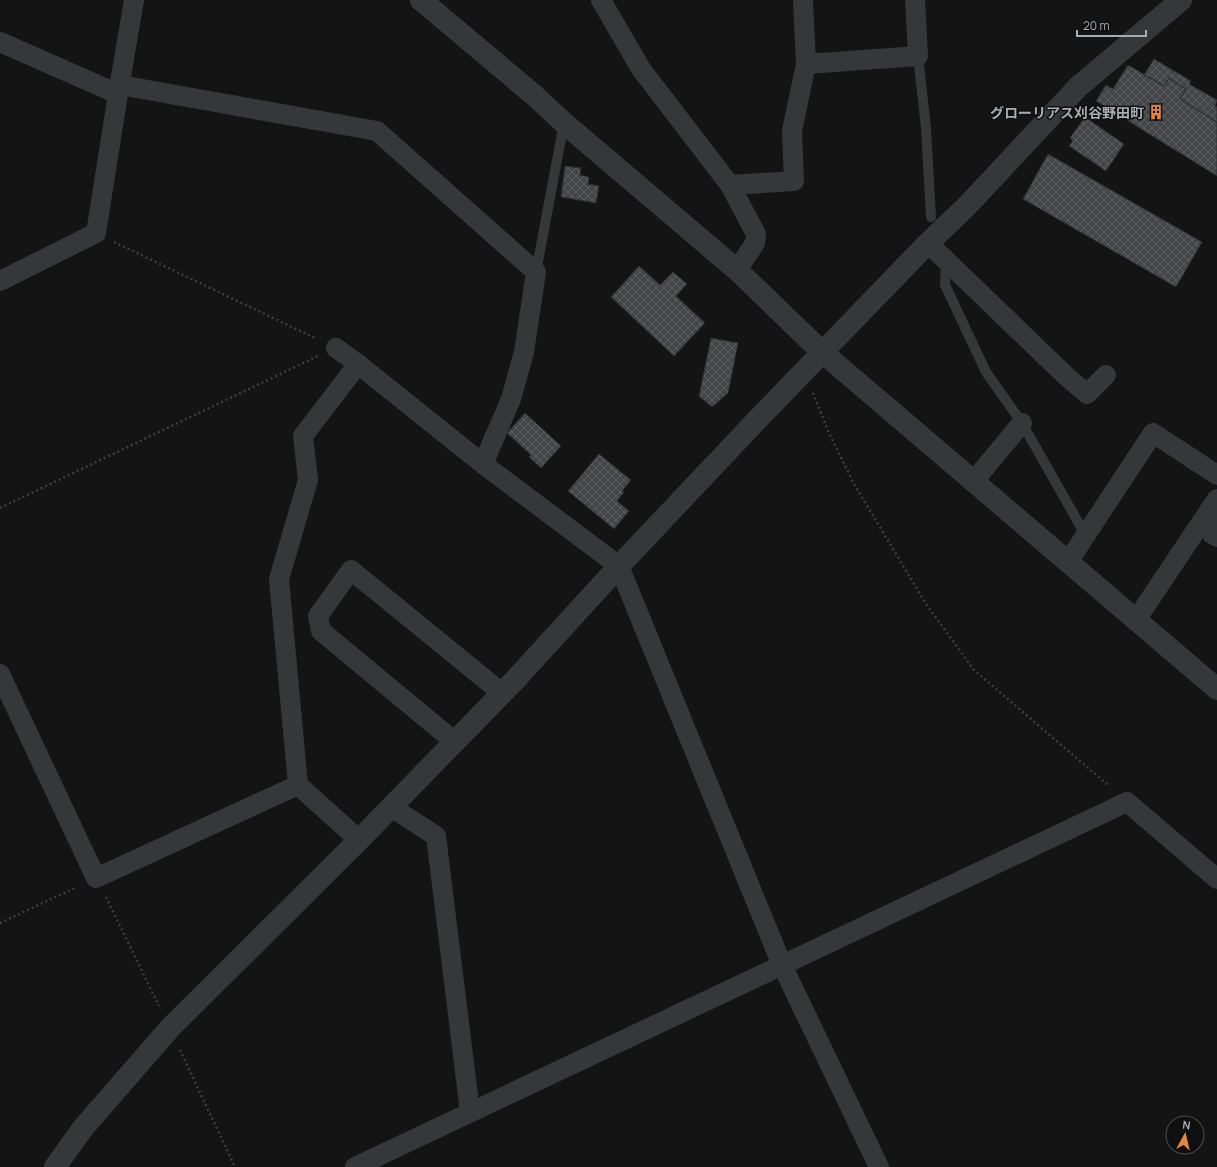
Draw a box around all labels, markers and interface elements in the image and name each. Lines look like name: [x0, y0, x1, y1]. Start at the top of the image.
scale bar: [1077, 12, 1146, 38]
text: 20 m: [1083, 17, 1110, 34]
place label: グローリアス刈谷野田町: [990, 103, 1144, 122]
building icon: グローリアス刈谷野田町: [1147, 103, 1165, 121]
north arrow: [1165, 1115, 1205, 1155]
text: N: [1182, 1117, 1192, 1133]

